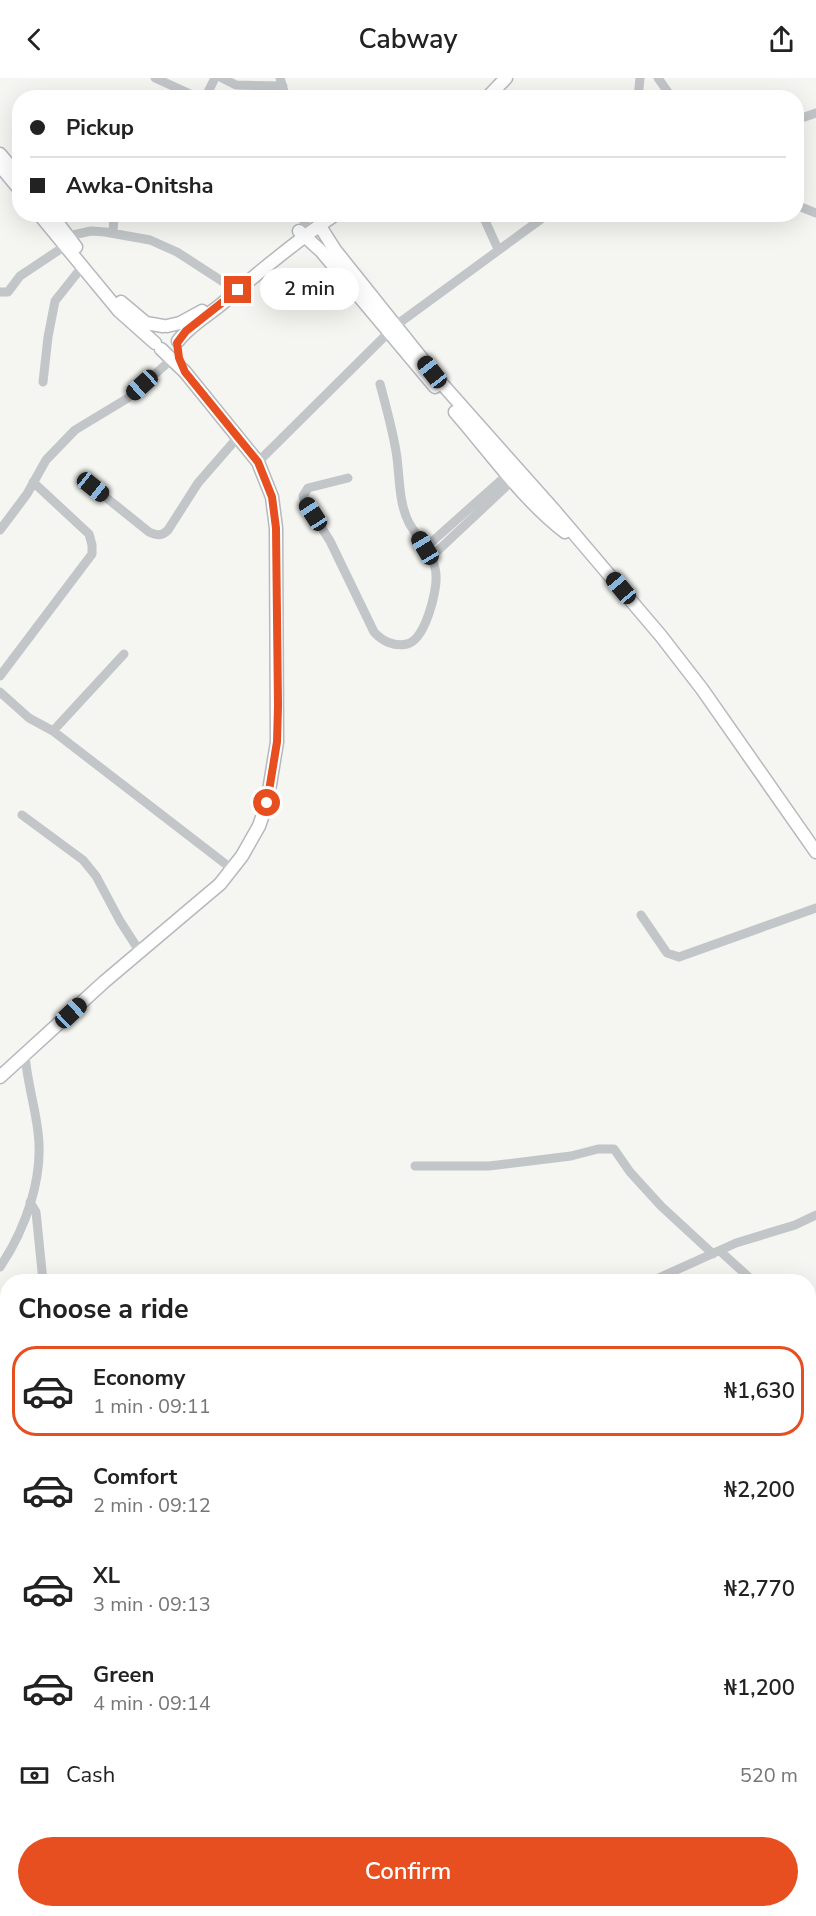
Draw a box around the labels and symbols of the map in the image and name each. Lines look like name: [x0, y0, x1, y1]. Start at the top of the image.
callout: 2 min: [259, 269, 358, 311]
route end: [224, 276, 251, 303]
car: [414, 352, 450, 392]
car: [123, 366, 161, 404]
car: [73, 469, 113, 505]
car: [296, 494, 330, 534]
car: [408, 528, 442, 568]
car: [603, 568, 639, 608]
route start: [253, 789, 280, 816]
car: [52, 994, 90, 1032]

